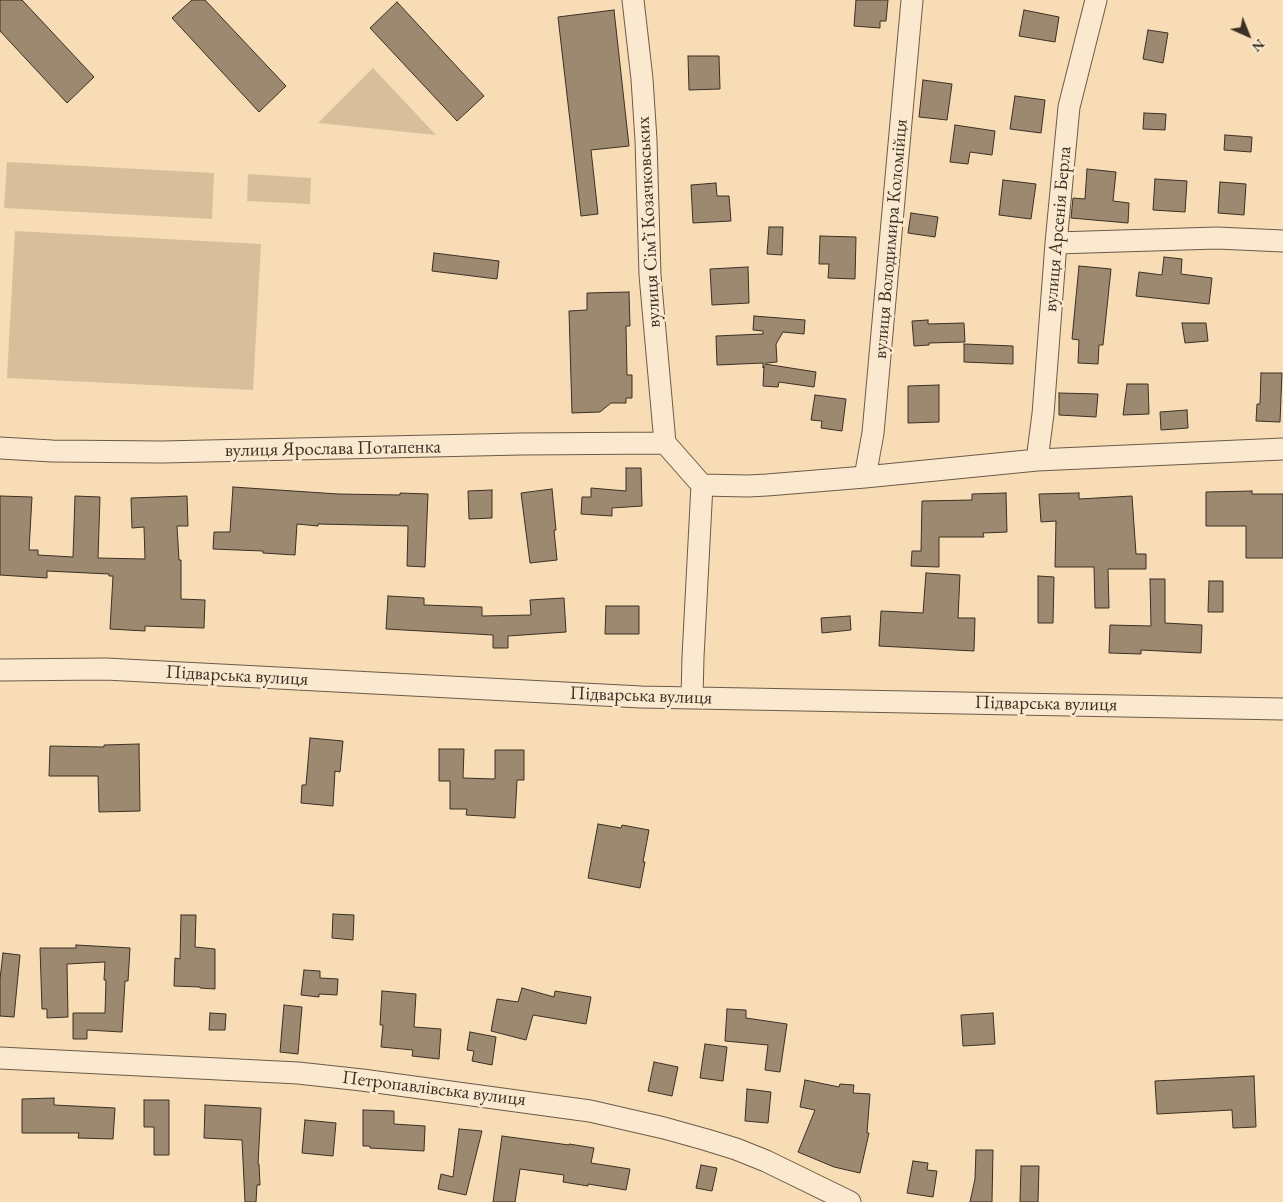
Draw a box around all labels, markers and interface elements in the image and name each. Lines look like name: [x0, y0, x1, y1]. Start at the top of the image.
north arrow: [1223, 10, 1273, 60]
text: N: [1248, 35, 1269, 56]
street label: вулиця Сімʼї Козачковських: [632, 116, 666, 328]
street label: вулиця Володимира Коломійця: [869, 118, 913, 360]
street label: вулиця Арсенія Берла: [1039, 145, 1077, 313]
street label: вулиця Ярослава Потапенка: [225, 436, 441, 462]
street label: Підварська вулиця: [165, 661, 309, 691]
street label: Підварська вулиця: [569, 682, 713, 710]
street label: Підварська вулиця: [975, 691, 1117, 717]
street label: Петропавлівська вулиця: [341, 1066, 527, 1112]

